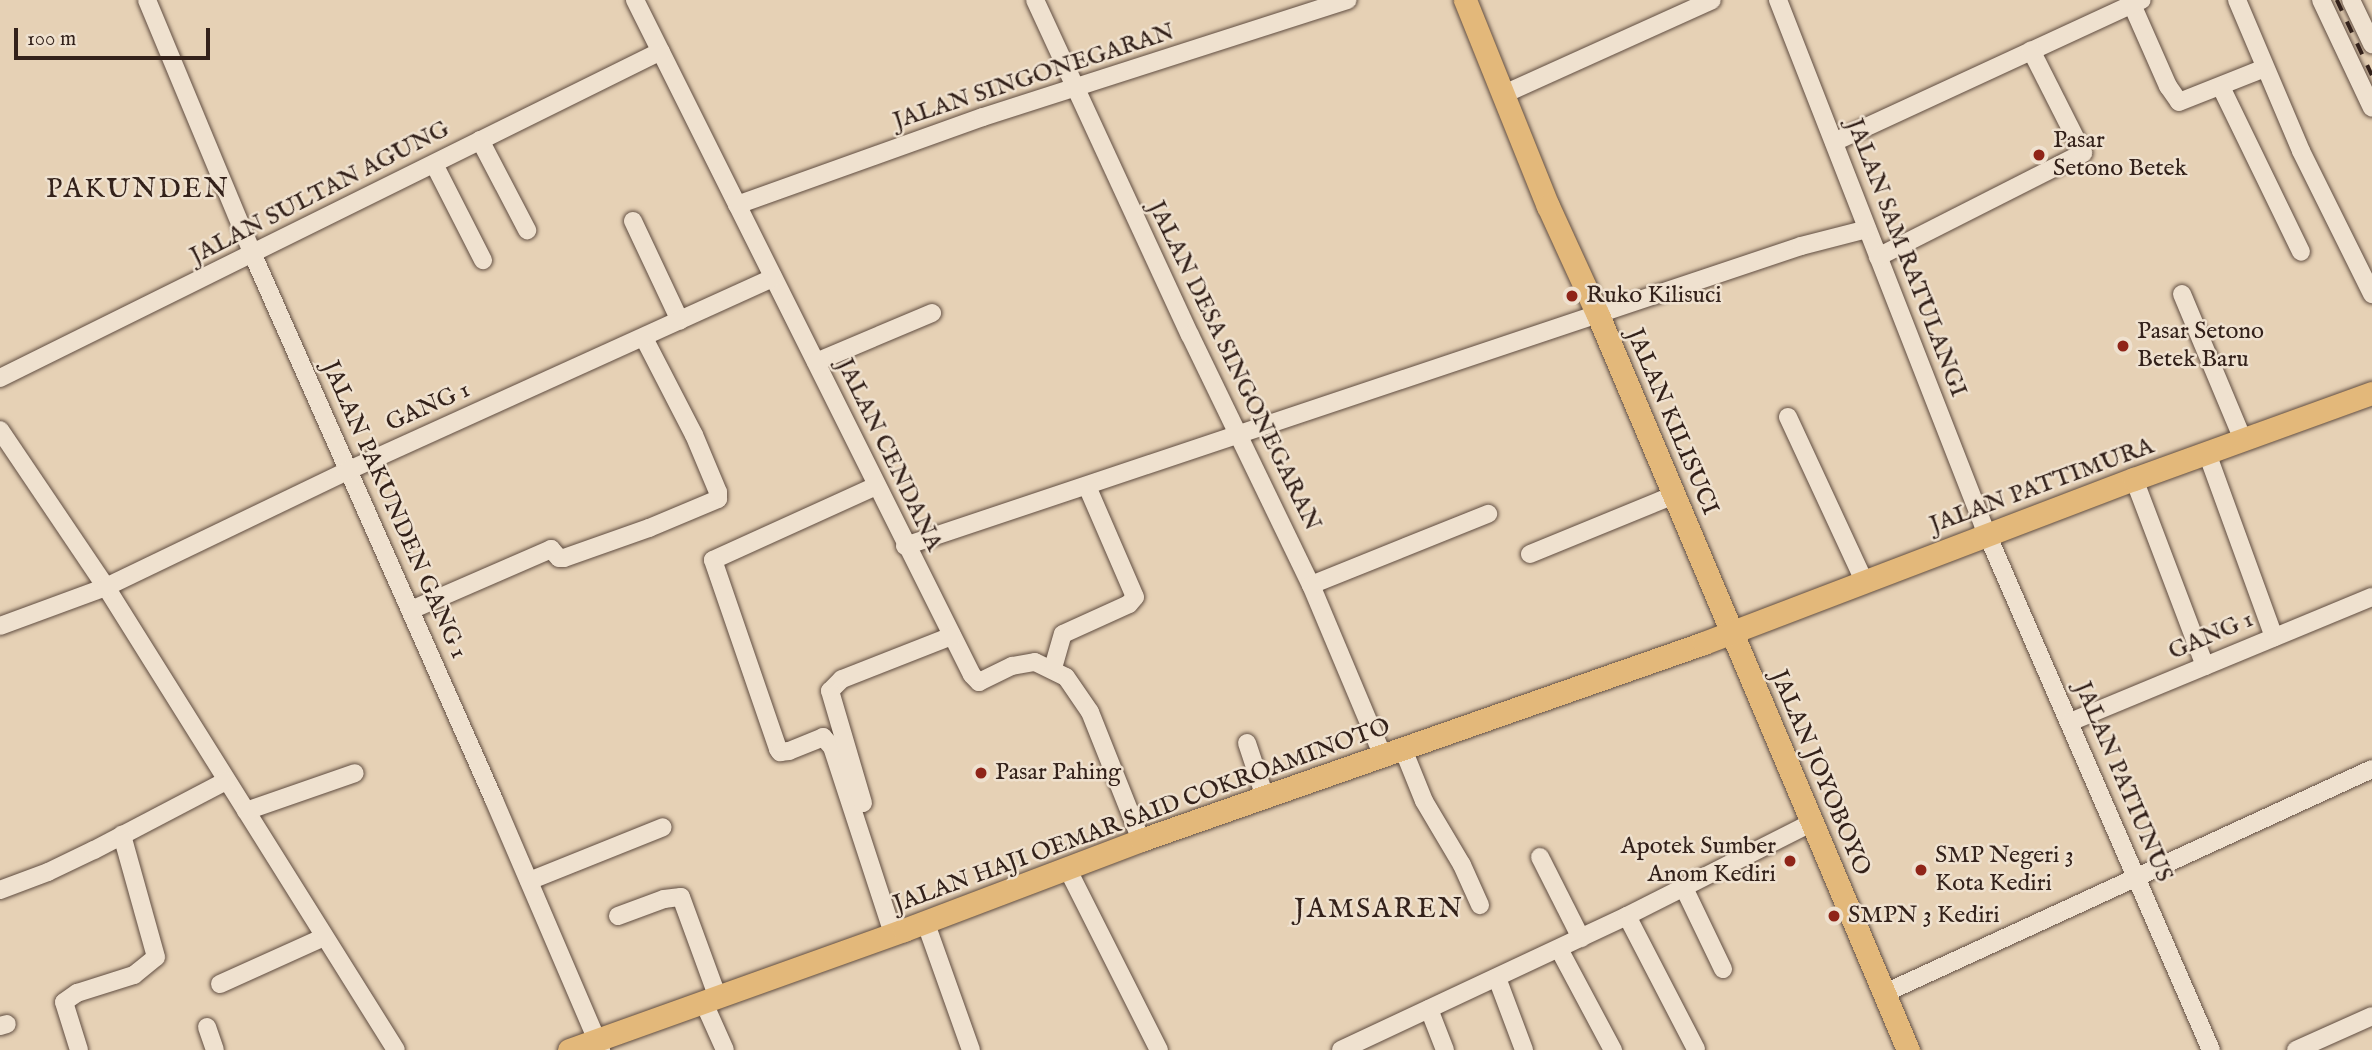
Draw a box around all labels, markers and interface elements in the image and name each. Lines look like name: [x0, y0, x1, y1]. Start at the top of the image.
scale bar: [18, 14, 214, 58]
street label: JALAN SINGONEGARAN: [890, 18, 1178, 136]
text: 100 m: [27, 26, 76, 53]
street label: JALAN SULTAN AGUNG: [186, 115, 454, 271]
street label: JALAN SAM RATULANGI: [1840, 115, 1972, 401]
place label: Pasar Setono Betek: [2053, 127, 2187, 183]
marker: Pasar Setono Betek: [2031, 147, 2047, 163]
district label: PAKUNDEN: [47, 173, 229, 207]
street label: JALAN DESA SINGONEGARAN: [1141, 196, 1327, 536]
place label: Ruko Kilisuci: [1586, 282, 1722, 310]
marker: Ruko Kilisuci: [1564, 288, 1580, 304]
place label: Pasar Setono Betek Baru: [2137, 318, 2264, 374]
street label: JALAN KILISUCI: [1620, 324, 1724, 520]
marker: Pasar Setono Betek Baru: [2115, 338, 2131, 354]
street label: JALAN CENDANA: [830, 354, 948, 556]
street label: JALAN PAKUNDEN GANG 1: [315, 357, 473, 663]
street label: GANG 1: [382, 376, 474, 438]
street label: JALAN PATTIMURA: [1926, 432, 2158, 540]
street label: GANG 1: [2164, 605, 2258, 667]
street label: JALAN JOYOBOYO: [1764, 666, 1876, 880]
street label: JALAN PATIUNUS: [2068, 677, 2178, 887]
street label: JALAN HAJI OEMAR SAID COKROAMINOTO: [890, 712, 1394, 920]
place label: Pasar Pahing: [995, 759, 1121, 787]
marker: Pasar Pahing: [973, 765, 989, 781]
place label: Apotek Sumber Anom Kediri: [1621, 833, 1776, 889]
place label: SMP Negeri 3 Kota Kediri: [1935, 842, 2074, 898]
marker: Apotek Sumber Anom Kediri: [1782, 853, 1798, 869]
marker: SMP Negeri 3 Kota Kediri: [1913, 862, 1929, 878]
district label: JAMSAREN: [1295, 893, 1463, 927]
place label: SMPN 3 Kediri: [1848, 902, 2000, 930]
marker: SMPN 3 Kediri: [1826, 908, 1842, 924]

